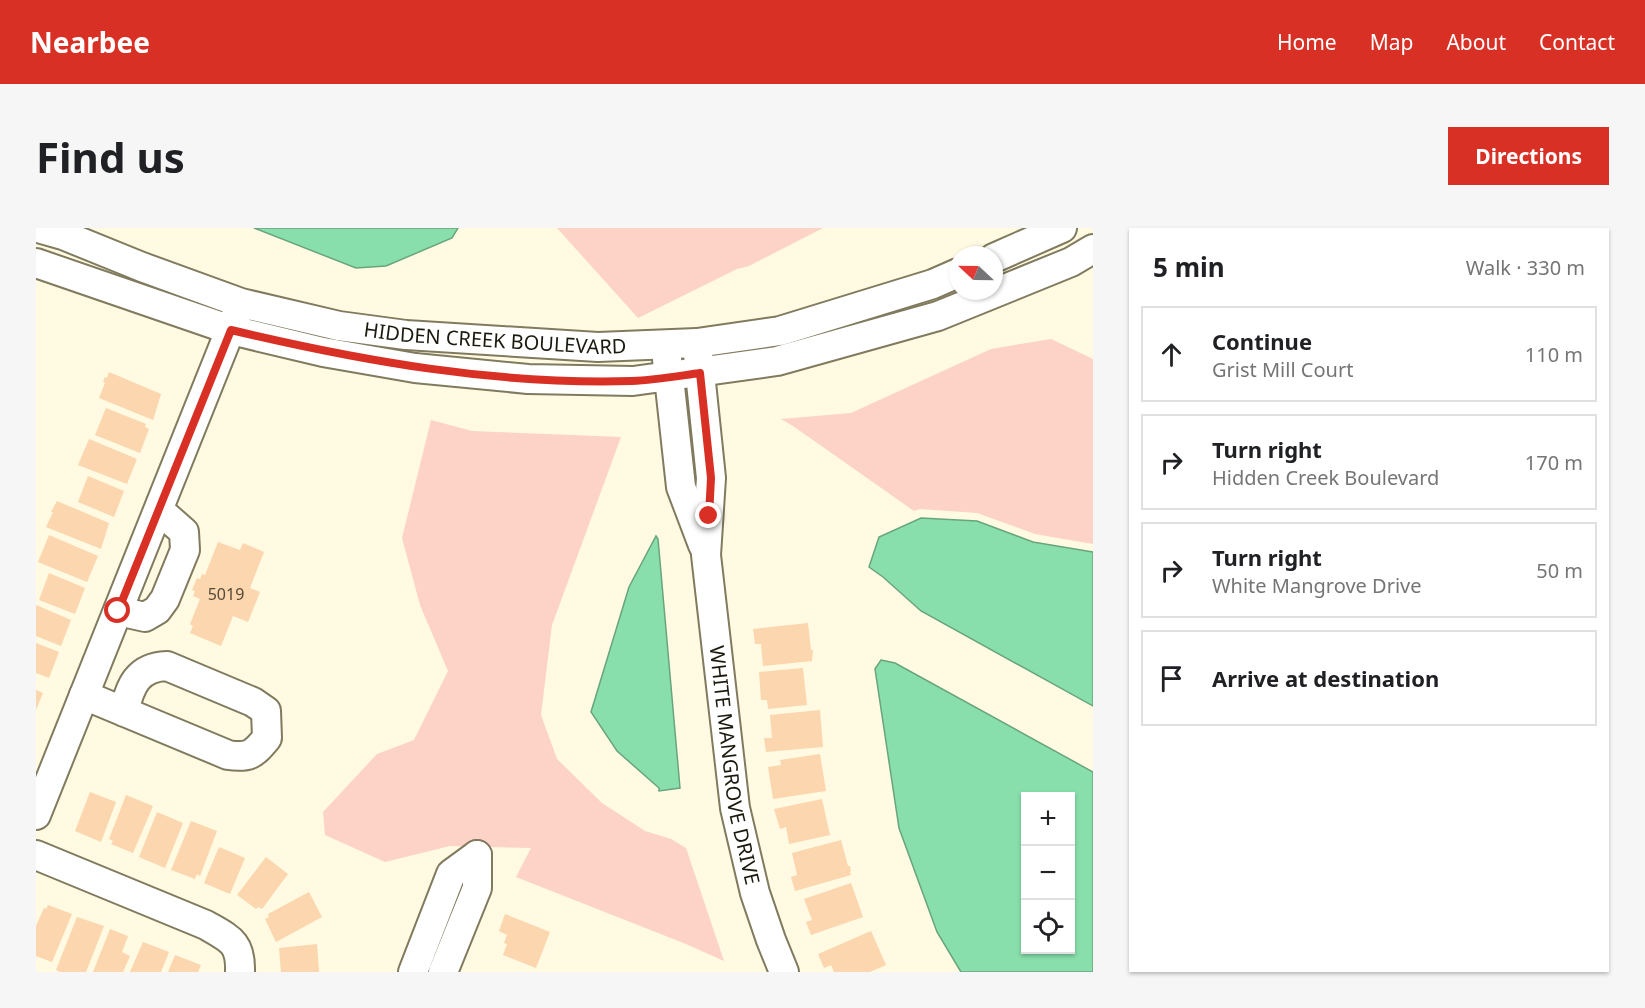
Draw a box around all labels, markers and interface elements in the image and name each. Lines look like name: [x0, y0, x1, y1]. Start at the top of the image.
text: Nearbee: [30, 23, 150, 61]
text: Home: [1277, 28, 1337, 56]
text: Map: [1370, 28, 1413, 56]
text: About: [1446, 28, 1506, 56]
text: Contact: [1539, 28, 1615, 56]
button: Directions: [1448, 127, 1609, 185]
text: Find us: [36, 128, 185, 185]
north arrow: [949, 246, 1003, 300]
text: 5 min: [1153, 249, 1225, 285]
text: Walk · 330 m: [1466, 254, 1585, 281]
street label: HIDDEN CREEK BOULEVARD: [362, 315, 627, 360]
text: Continue: [1212, 326, 1312, 356]
icon: ahead: [1155, 338, 1188, 371]
text: 110 m: [1525, 341, 1583, 368]
text: Grist Mill Court: [1212, 356, 1353, 383]
text: Turn right: [1212, 434, 1322, 464]
icon: right: [1155, 446, 1188, 479]
text: 170 m: [1525, 449, 1583, 476]
text: Hidden Creek Boulevard: [1212, 464, 1439, 491]
route end: [695, 502, 721, 528]
text: Turn right: [1212, 542, 1322, 572]
icon: right: [1155, 554, 1188, 587]
text: 50 m: [1536, 557, 1583, 584]
text: White Mangrove Drive: [1212, 572, 1422, 599]
house number: 5019: [208, 583, 244, 605]
route start: [104, 597, 130, 623]
street label: WHITE MANGROVE DRIVE: [703, 644, 767, 887]
icon: arrive: [1155, 662, 1188, 695]
text: Arrive at destination: [1212, 663, 1439, 693]
map controls: [1021, 792, 1075, 954]
button: +: [1021, 792, 1075, 846]
button: −: [1021, 846, 1075, 900]
button: locate: [1021, 900, 1075, 954]

